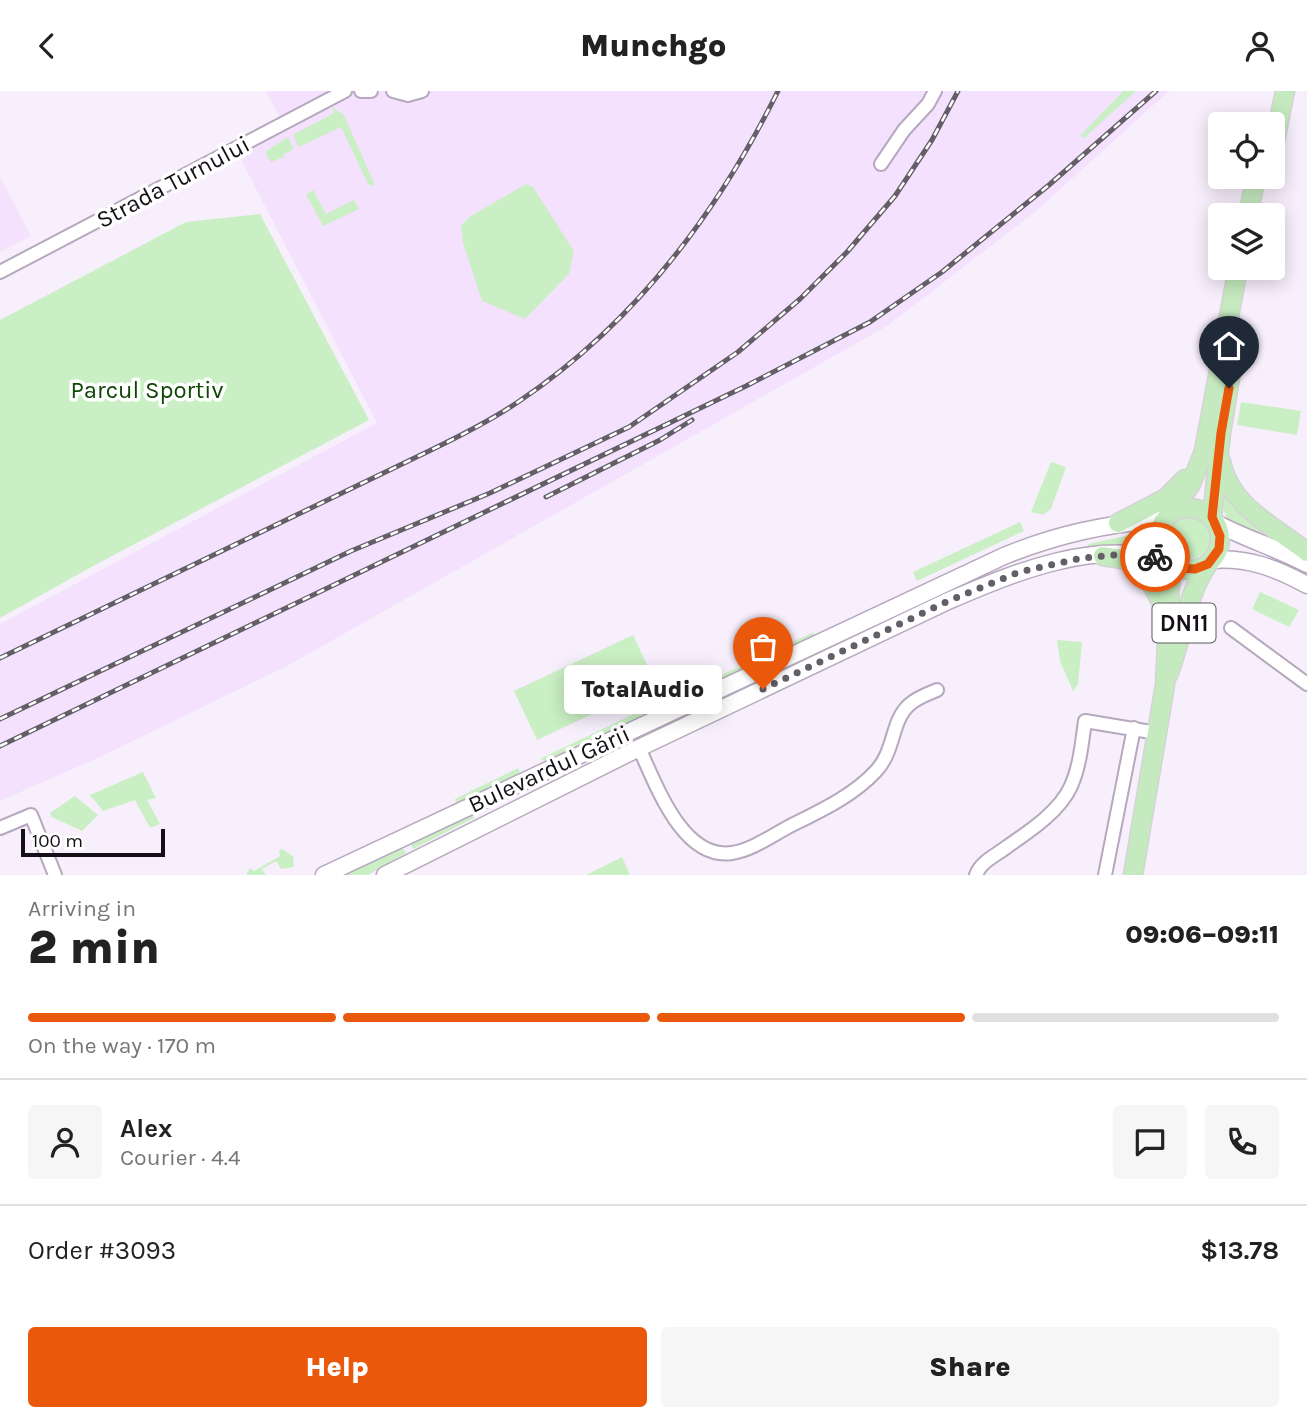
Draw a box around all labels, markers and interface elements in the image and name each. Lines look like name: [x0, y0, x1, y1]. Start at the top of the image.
icon: back: [28, 27, 66, 65]
text: Munchgo: [580, 27, 727, 64]
icon: person: [1241, 27, 1279, 65]
map controls: [1208, 112, 1285, 280]
button: locate: [1208, 112, 1285, 189]
street label: Strada Turnului: [92, 130, 254, 234]
button: layers: [1208, 203, 1285, 280]
pin: [1199, 316, 1259, 388]
icon: home: [1210, 327, 1248, 365]
park label: Parcul Sportiv: [70, 376, 224, 404]
courier: [1120, 522, 1190, 592]
icon: bike: [1136, 538, 1174, 576]
road number: DN11: [1152, 603, 1216, 643]
pin: [733, 617, 793, 689]
icon: bag: [744, 628, 782, 666]
callout: TotalAudio: [564, 665, 721, 713]
text: TotalAudio: [582, 676, 704, 703]
street label: Bulevardul Gării: [464, 719, 634, 819]
scale bar: [21, 826, 164, 858]
text: 100 m: [32, 830, 83, 852]
text: Arriving in: [28, 895, 136, 922]
text: 09:06–09:11: [1125, 919, 1279, 950]
text: 2 min: [28, 921, 160, 975]
text: On the way · 170 m: [28, 1032, 216, 1059]
button: person: [28, 1105, 102, 1179]
button: chat: [1113, 1105, 1187, 1179]
button: phone: [1205, 1105, 1279, 1179]
text: Alex: [120, 1113, 172, 1144]
text: Courier · 4.4: [120, 1144, 241, 1171]
text: Order #3093: [28, 1235, 176, 1266]
text: $13.78: [1200, 1235, 1279, 1266]
button: Help: [28, 1327, 647, 1407]
button: Share: [661, 1327, 1279, 1407]

